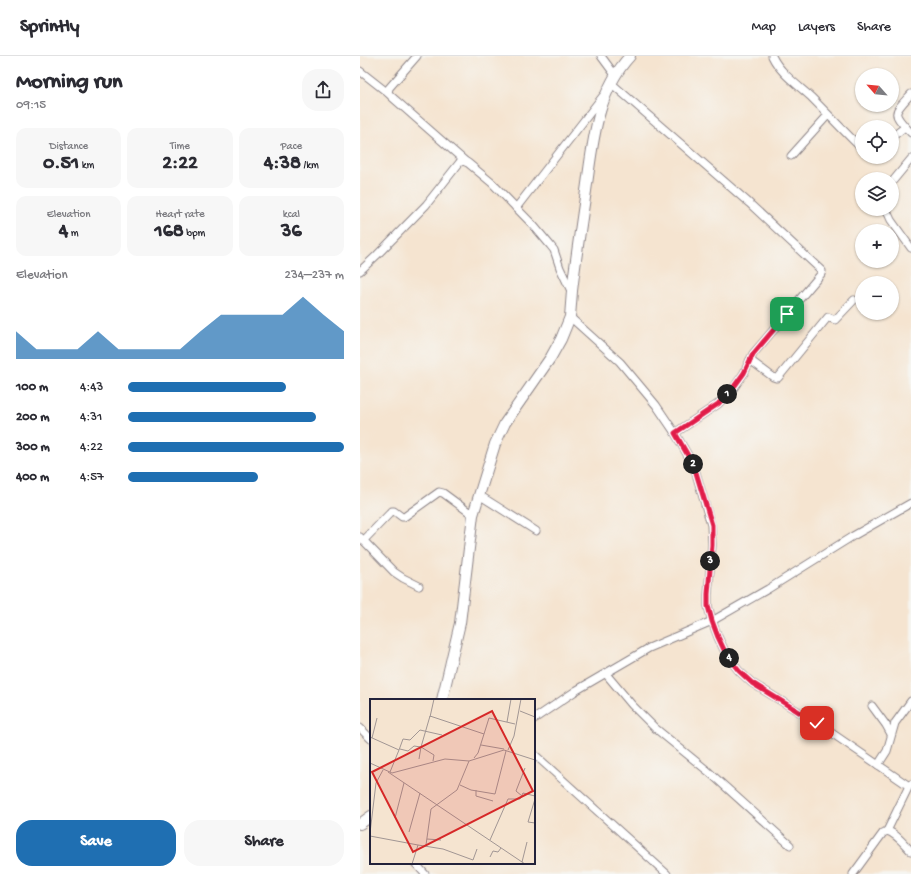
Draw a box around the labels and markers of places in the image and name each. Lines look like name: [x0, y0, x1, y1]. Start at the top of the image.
pin: [770, 297, 804, 331]
pin: 1: [717, 384, 737, 404]
pin: 2: [683, 454, 703, 474]
pin: 3: [700, 551, 720, 571]
pin: 4: [719, 648, 739, 668]
pin: [800, 706, 834, 740]

